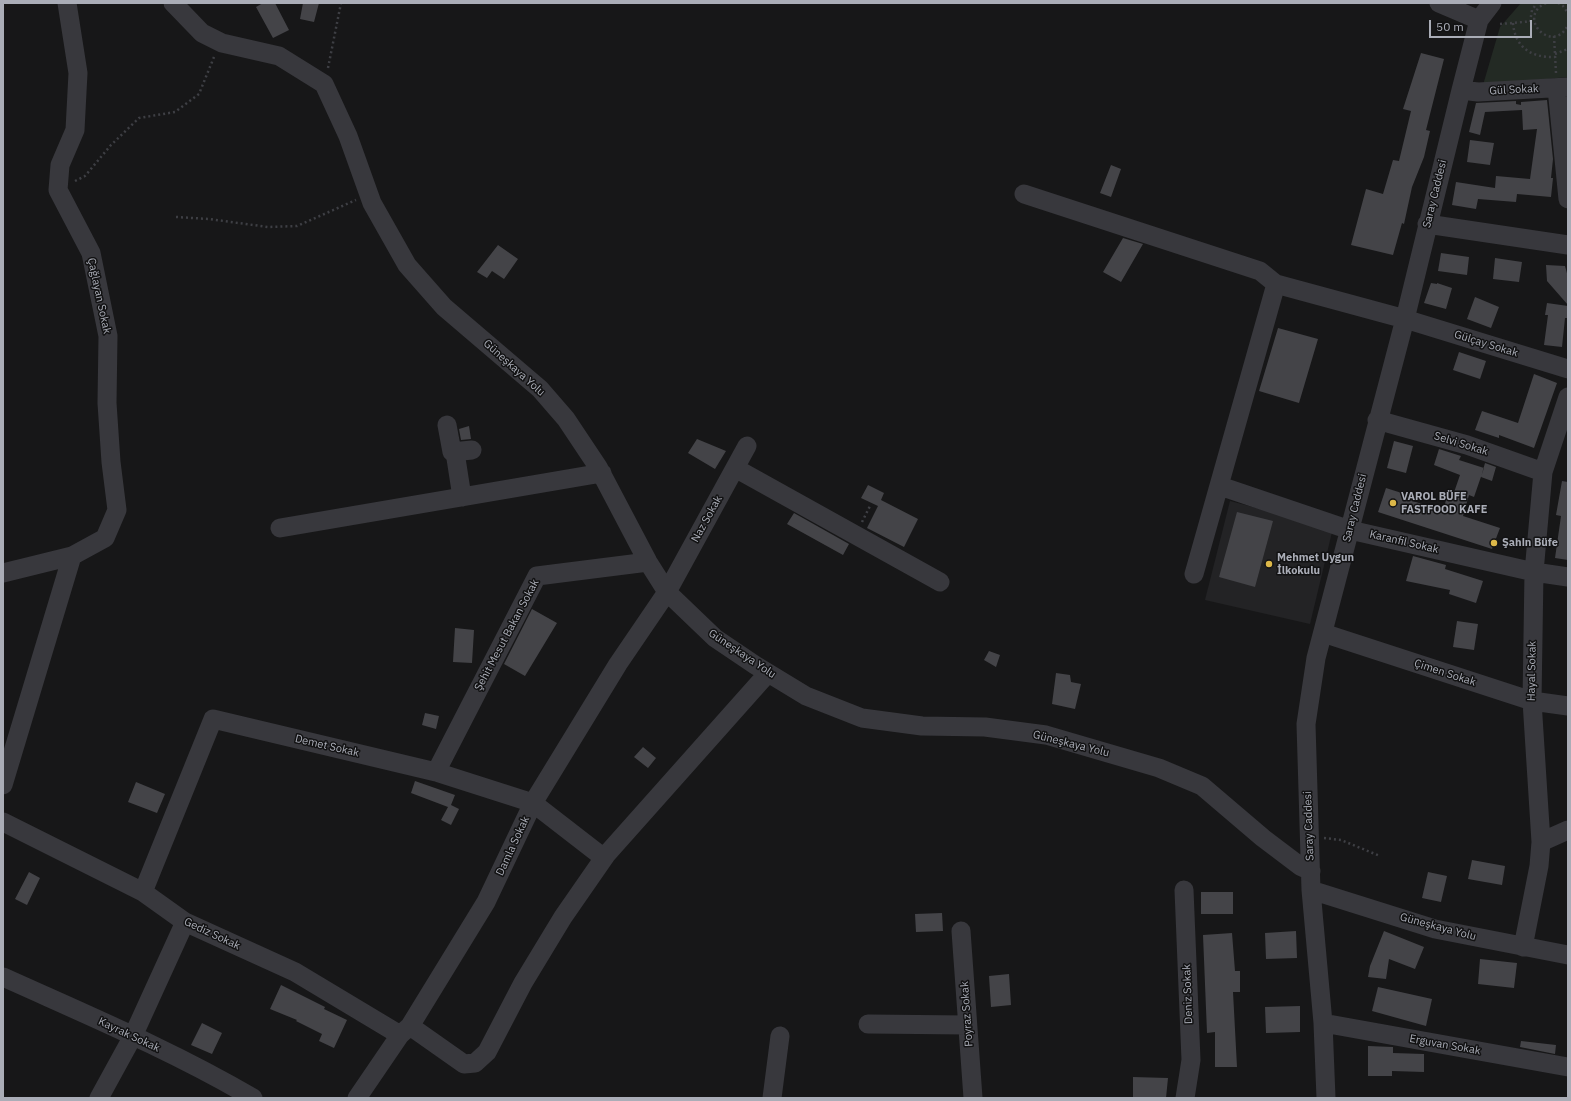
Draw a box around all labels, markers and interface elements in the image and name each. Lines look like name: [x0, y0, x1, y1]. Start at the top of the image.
scale bar: [1431, 12, 1534, 38]
text: 50 m: [1436, 19, 1464, 34]
street label: Gül Sokak: [1489, 82, 1539, 98]
street label: Saray Caddesi: [1420, 159, 1450, 229]
street label: Çağlayan Sokak: [85, 257, 113, 335]
street label: Gülçay Sokak: [1452, 328, 1520, 360]
street label: Güneşkaya Yolu: [480, 337, 548, 399]
street label: Selvi Sokak: [1432, 429, 1490, 459]
street label: Saray Caddesi: [1340, 473, 1370, 543]
place label: VAROL BÜFE FASTFOOD KAFE: [1401, 490, 1487, 516]
street label: Naz Sokak: [689, 493, 725, 545]
marker: VAROL BÜFE FASTFOOD KAFE: [1388, 498, 1398, 508]
street label: Karanfil Sokak: [1368, 528, 1440, 556]
place label: Şahin Büfe: [1502, 536, 1558, 550]
marker: Şahin Büfe: [1489, 538, 1499, 548]
place label: Mehmet Uygun İlkokulu: [1277, 551, 1354, 577]
marker: Mehmet Uygun İlkokulu: [1264, 559, 1274, 569]
street label: Şehit Mesut Bakan Sokak: [472, 577, 542, 693]
street label: Güneşkaya Yolu: [706, 627, 778, 681]
street label: Hayal Sokak: [1525, 641, 1539, 701]
street label: Çimen Sokak: [1413, 657, 1477, 689]
street label: Güneşkaya Yolu: [1031, 728, 1111, 760]
street label: Demet Sokak: [294, 732, 360, 760]
street label: Saray Caddesi: [1301, 791, 1317, 861]
street label: Damla Sokak: [493, 814, 533, 878]
street label: Güneşkaya Yolu: [1398, 910, 1478, 944]
street label: Gediz Sokak: [182, 915, 242, 953]
street label: Deniz Sokak: [1180, 964, 1196, 1024]
street label: Poyraz Sokak: [958, 981, 976, 1047]
street label: Kayrak Sokak: [96, 1015, 162, 1055]
street label: Erguvan Sokak: [1408, 1032, 1482, 1058]

